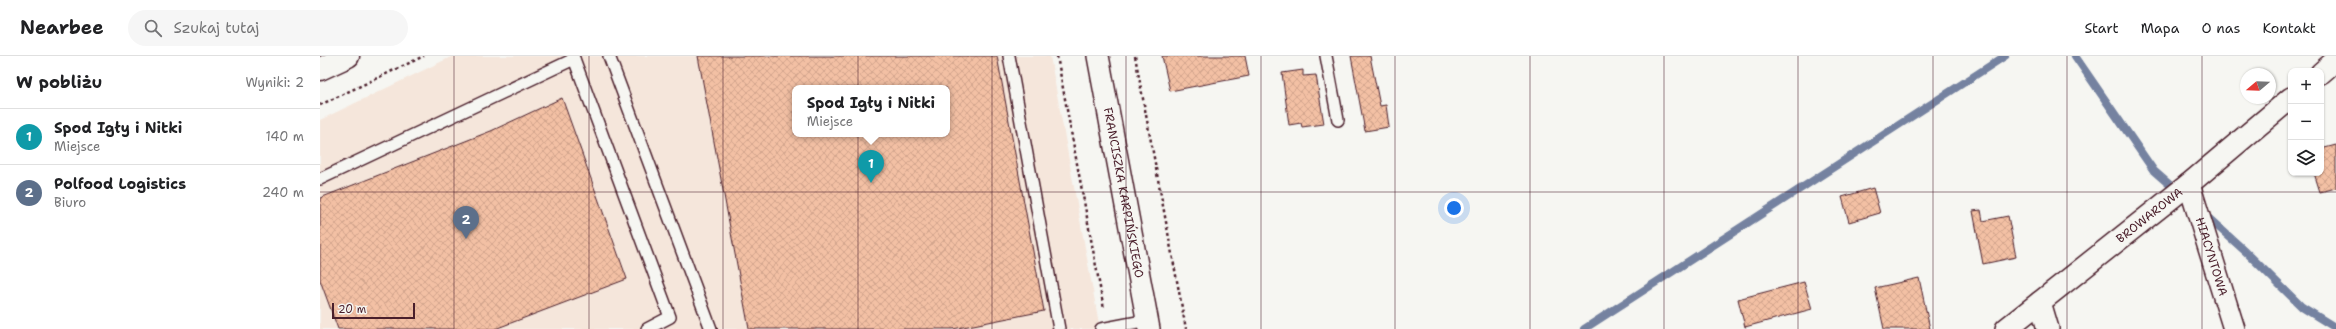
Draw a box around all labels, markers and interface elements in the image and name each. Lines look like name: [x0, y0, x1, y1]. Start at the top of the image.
search box: [128, 10, 408, 46]
text: Nearbee: [20, 15, 104, 40]
icon: search: [142, 17, 164, 39]
text: Szukaj tutaj: [174, 18, 259, 38]
text: Start: [2084, 19, 2119, 37]
text: Mapa: [2141, 19, 2179, 37]
text: O nas: [2201, 19, 2240, 37]
text: Kontakt: [2262, 19, 2316, 37]
north arrow: [2240, 68, 2276, 104]
map controls: [2288, 68, 2324, 176]
button: +: [2288, 68, 2324, 104]
text: W pobliżu: [16, 71, 102, 93]
text: Wyniki: 2: [245, 74, 304, 91]
popup: [792, 85, 950, 137]
text: Spod Igły i Nitki: [807, 93, 935, 113]
button: −: [2288, 104, 2324, 140]
street label: FRANCISZKA KARPIŃSKIEGO: [1100, 106, 1147, 279]
text: Miejsce: [807, 113, 853, 130]
text: Spod Igły i Nitki: [54, 118, 182, 138]
text: 1: [26, 128, 32, 145]
text: 140 m: [265, 128, 304, 145]
text: Miejsce: [54, 138, 100, 155]
button: layers: [2288, 140, 2324, 176]
pin: 1: [858, 150, 884, 183]
text: Polfood Logistics: [54, 174, 186, 194]
text: 2: [24, 184, 34, 201]
text: 240 m: [262, 184, 304, 201]
street label: BROWAROWA: [2113, 184, 2186, 247]
text: Biuro: [54, 194, 86, 211]
your location: [1444, 198, 1464, 218]
pin: 2: [453, 206, 479, 239]
street label: HIACYNTOWA: [2192, 215, 2231, 298]
scale bar: [332, 301, 415, 320]
text: 20 m: [338, 302, 366, 317]

